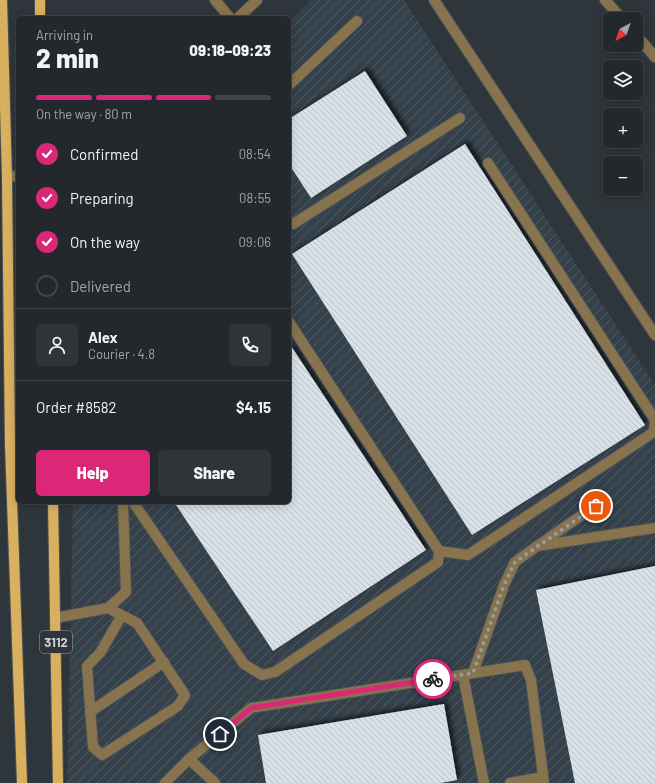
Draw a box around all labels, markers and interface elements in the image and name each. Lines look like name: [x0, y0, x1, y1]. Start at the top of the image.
north arrow: [603, 12, 643, 52]
map controls: [603, 12, 643, 196]
text: Arriving in: [36, 27, 93, 43]
text: 09:18–09:23: [189, 41, 271, 59]
text: 2 min: [36, 42, 99, 73]
button: layers: [603, 60, 643, 100]
text: On the way · 80 m: [36, 106, 132, 122]
button: +: [603, 108, 643, 148]
icon: check: [36, 143, 58, 165]
text: Confirmed: [70, 145, 138, 163]
text: 08:54: [239, 146, 271, 162]
button: −: [603, 156, 643, 196]
icon: check: [36, 187, 58, 209]
text: Preparing: [70, 189, 134, 207]
text: 08:55: [239, 190, 271, 206]
icon: check: [36, 231, 58, 253]
text: On the way: [70, 233, 140, 251]
text: 09:06: [238, 234, 271, 250]
text: Delivered: [70, 277, 131, 295]
button: person: [36, 324, 78, 366]
button: phone: [229, 324, 271, 366]
text: Alex: [88, 328, 118, 346]
text: Courier · 4.8: [88, 346, 155, 362]
text: Order #8582: [36, 398, 117, 416]
text: $4.15: [236, 398, 271, 416]
button: Help: [36, 450, 150, 496]
button: Share: [158, 450, 271, 496]
pin: [579, 489, 613, 523]
icon: bag: [585, 495, 607, 517]
road number: 3112: [40, 631, 72, 653]
courier: [413, 659, 453, 699]
icon: bike: [422, 668, 444, 690]
pin: [203, 717, 237, 751]
icon: home: [209, 723, 231, 745]

